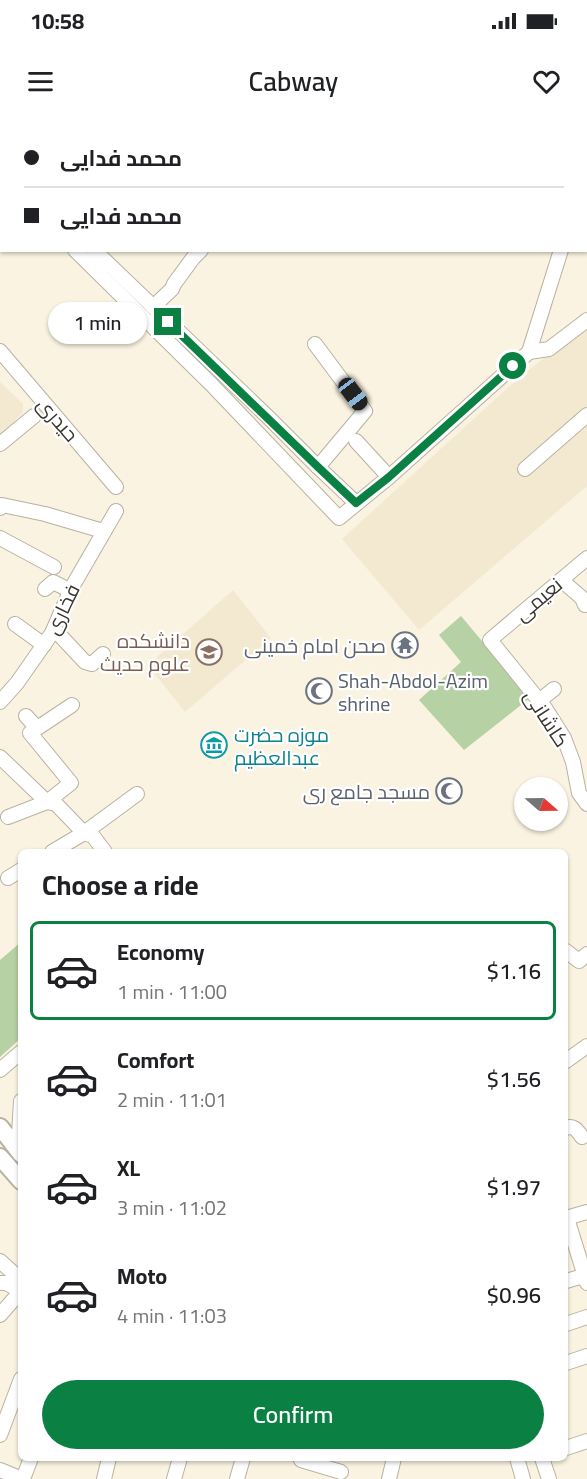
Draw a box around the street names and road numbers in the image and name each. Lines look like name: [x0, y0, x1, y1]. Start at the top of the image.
street label: حیدری: [27, 388, 89, 450]
street label: نعیمی: [505, 567, 571, 631]
street label: فخاری: [34, 577, 90, 641]
street label: کاشانی: [514, 681, 580, 755]

